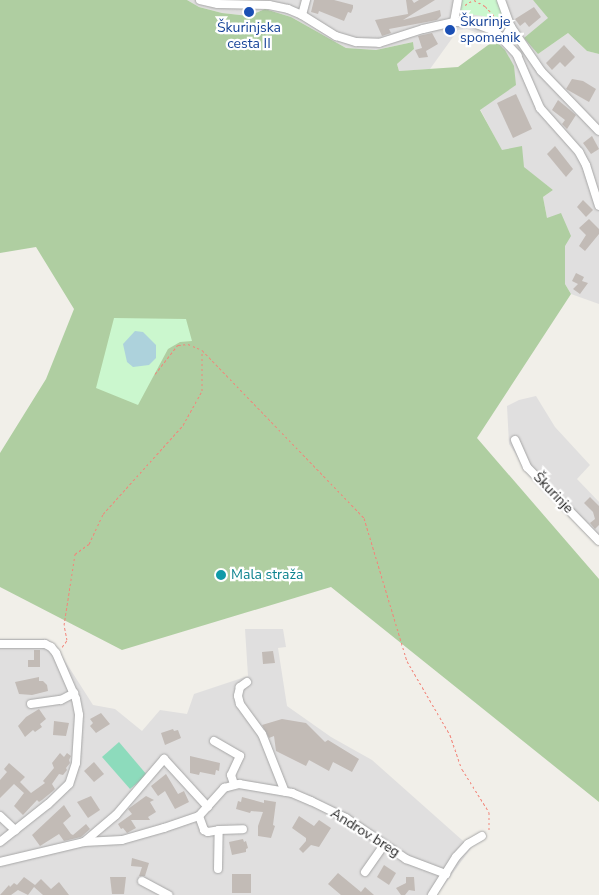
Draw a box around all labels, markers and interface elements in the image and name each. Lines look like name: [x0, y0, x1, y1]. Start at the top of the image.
marker: Škurinjska cesta II: [243, 6, 255, 18]
place label: Škurinje spomenik: [460, 14, 520, 46]
place label: Škurinjska cesta II: [217, 20, 281, 52]
marker: Škurinje spomenik: [444, 24, 456, 36]
street label: Škurinje: [529, 469, 577, 517]
place label: Mala straža: [231, 567, 303, 583]
marker: Mala straža: [215, 569, 227, 581]
street label: Androv breg: [327, 805, 403, 861]

